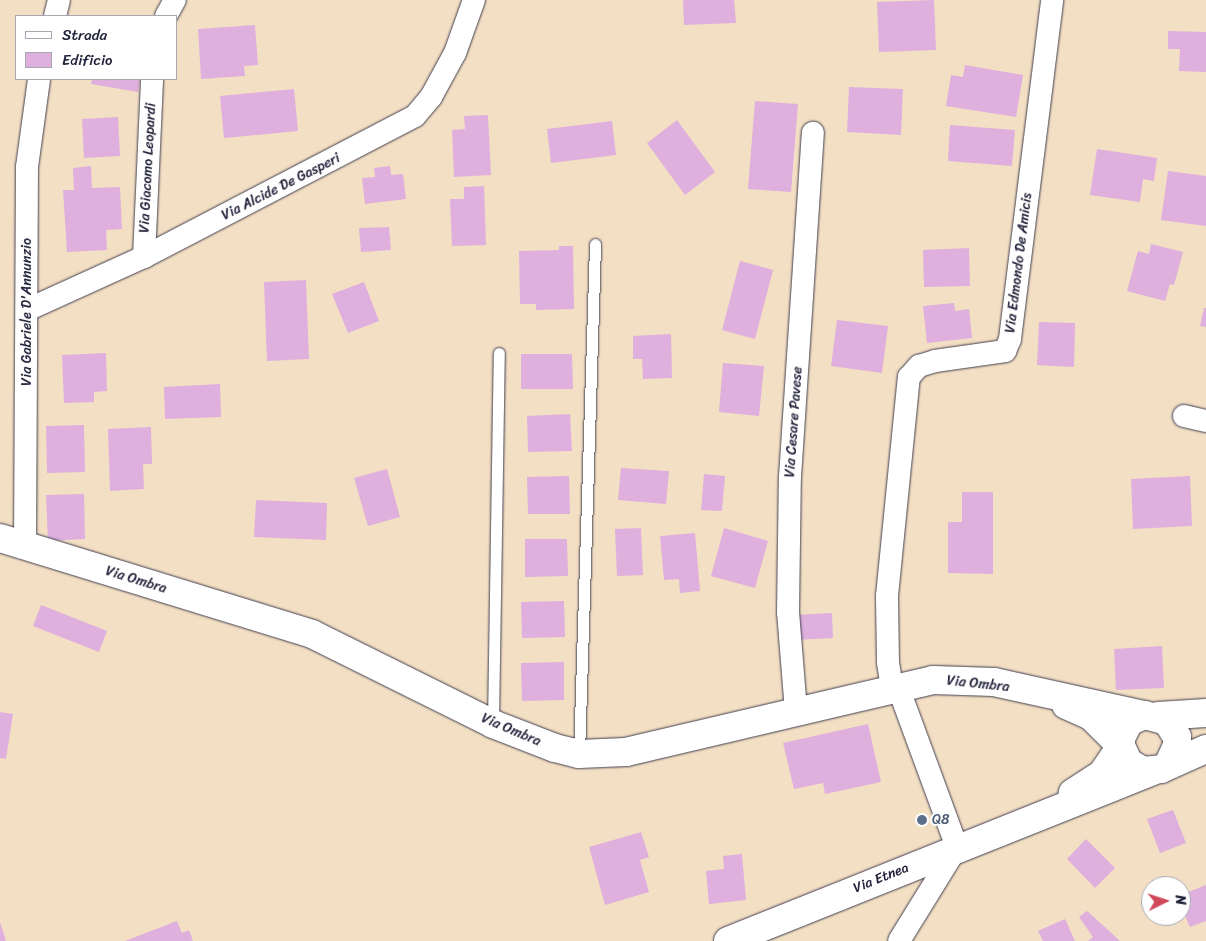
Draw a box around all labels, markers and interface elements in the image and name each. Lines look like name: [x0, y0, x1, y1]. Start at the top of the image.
legend: [15, 15, 178, 80]
text: Strada: [62, 22, 107, 48]
text: Edificio: [62, 47, 113, 73]
street label: Via Giacomo Leopardi: [136, 103, 160, 233]
street label: Via Alcide De Gasperi: [219, 150, 343, 224]
street label: Via Edmondo De Amicis: [1002, 192, 1036, 334]
street label: Via Gabriele D'Annunzio: [19, 238, 35, 386]
street label: Via Cesare Pavese: [782, 366, 806, 478]
street label: Via Ombra: [103, 563, 169, 597]
street label: Via Ombra: [946, 672, 1010, 696]
street label: Via Ombra: [479, 710, 543, 750]
place label: Q8: [932, 812, 950, 828]
marker: Q8: [916, 814, 928, 826]
street label: Via Etnea: [851, 859, 911, 897]
north arrow: [1141, 876, 1191, 926]
text: N: [1168, 894, 1193, 906]

